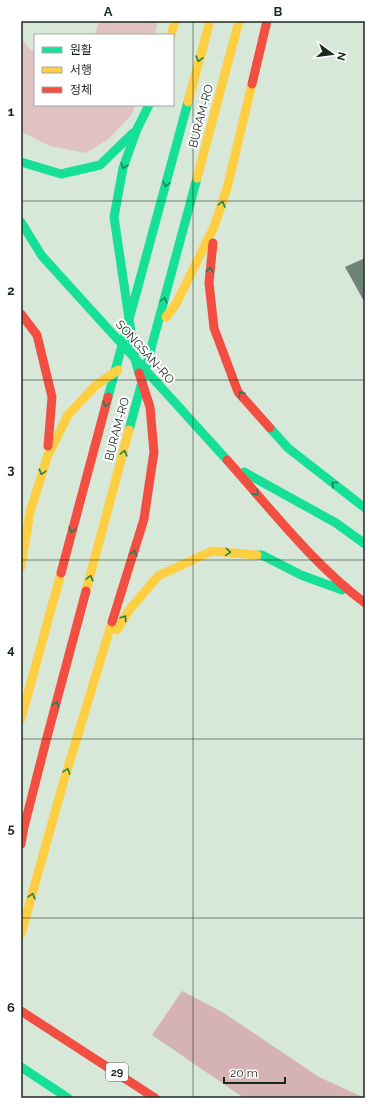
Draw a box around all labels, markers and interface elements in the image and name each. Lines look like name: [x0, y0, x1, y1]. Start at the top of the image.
text: A: [104, 4, 113, 19]
text: B: [274, 4, 283, 19]
legend: [34, 34, 174, 106]
north arrow: [312, 34, 352, 74]
text: 원활: [70, 43, 92, 57]
text: N: [334, 51, 349, 62]
one-way arrow: [196, 55, 204, 62]
text: 서행: [70, 63, 92, 77]
text: 정체: [70, 83, 92, 97]
street label: BURAM-RO: [186, 83, 216, 149]
text: 1: [8, 104, 15, 119]
one-way arrow: [120, 162, 129, 169]
one-way arrow: [162, 181, 170, 187]
one-way arrow: [217, 200, 226, 207]
one-way arrow: [205, 267, 214, 273]
text: 2: [7, 283, 15, 298]
one-way arrow: [160, 297, 168, 303]
street label: SONGSAN-RO: [113, 317, 177, 387]
one-way arrow: [239, 392, 246, 399]
street label: BURAM-RO: [102, 396, 132, 462]
one-way arrow: [102, 401, 111, 408]
one-way arrow: [119, 449, 127, 456]
text: 3: [7, 462, 15, 477]
one-way arrow: [38, 469, 47, 476]
one-way arrow: [332, 482, 339, 489]
one-way arrow: [251, 488, 258, 495]
one-way arrow: [68, 526, 77, 533]
one-way arrow: [225, 547, 231, 556]
one-way arrow: [129, 550, 138, 557]
one-way arrow: [85, 575, 94, 582]
one-way arrow: [119, 615, 127, 622]
text: 4: [7, 642, 15, 657]
one-way arrow: [51, 701, 60, 708]
one-way arrow: [62, 768, 71, 775]
text: 5: [7, 821, 15, 836]
one-way arrow: [27, 893, 35, 899]
text: 6: [7, 1000, 15, 1015]
scale bar: [224, 1059, 285, 1085]
road number: 29: [106, 1063, 128, 1081]
text: 20 m: [230, 1066, 258, 1080]

